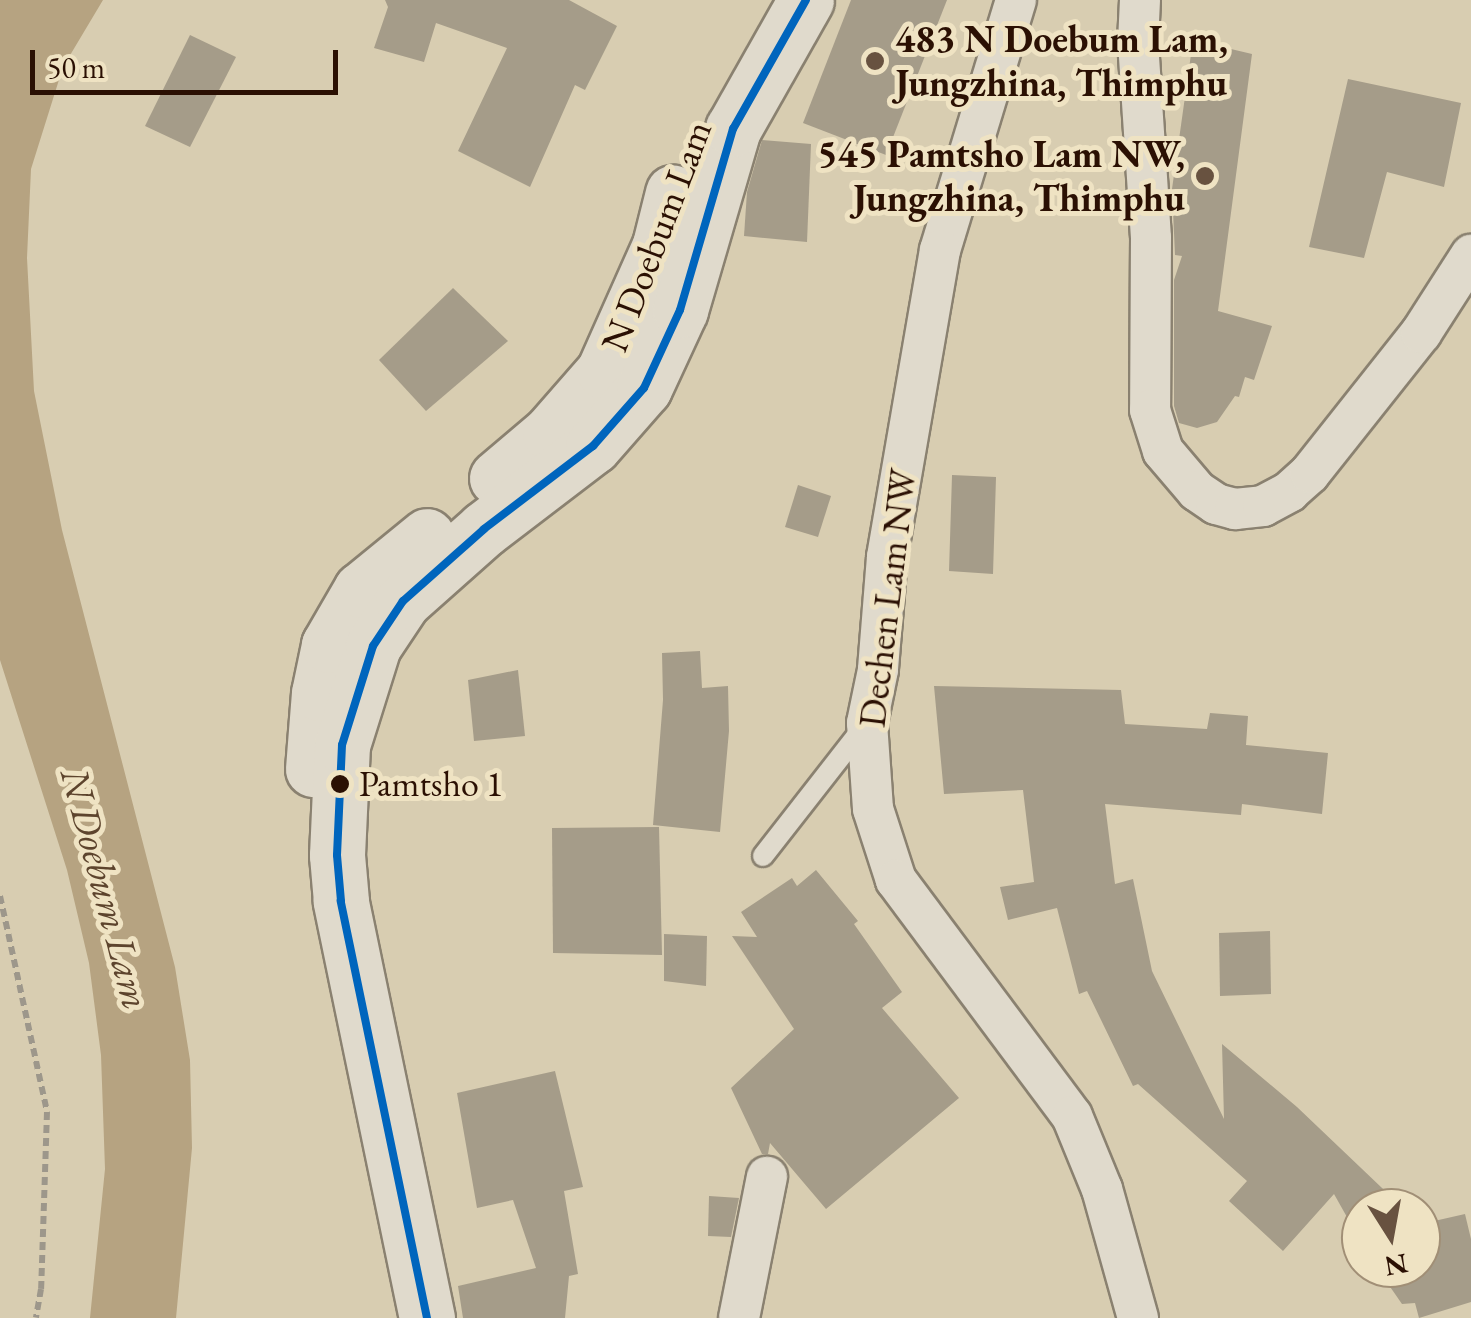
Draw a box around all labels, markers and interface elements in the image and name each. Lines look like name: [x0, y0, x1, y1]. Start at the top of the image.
place label: 483 N Doebum Lam, Jungzhina, Thimphu: [895, 16, 1228, 105]
scale bar: [35, 30, 342, 92]
text: 50 m: [47, 48, 105, 87]
marker: 483 N Doebum Lam, Jungzhina, Thimphu: [864, 50, 886, 72]
street label: N Doebum Lam: [591, 114, 721, 358]
place label: 545 Pamtsho Lam NW, Jungzhina, Thimphu: [817, 131, 1185, 220]
marker: 545 Pamtsho Lam NW, Jungzhina, Thimphu: [1194, 165, 1216, 187]
street label: Dechen Lam NW: [849, 466, 925, 730]
water label: N Doebum Lam: [51, 762, 161, 1014]
place label: Pamtsho 1: [359, 762, 503, 806]
marker: Pamtsho 1: [330, 774, 350, 794]
north arrow: [1341, 1188, 1441, 1288]
text: N: [1382, 1246, 1411, 1285]

